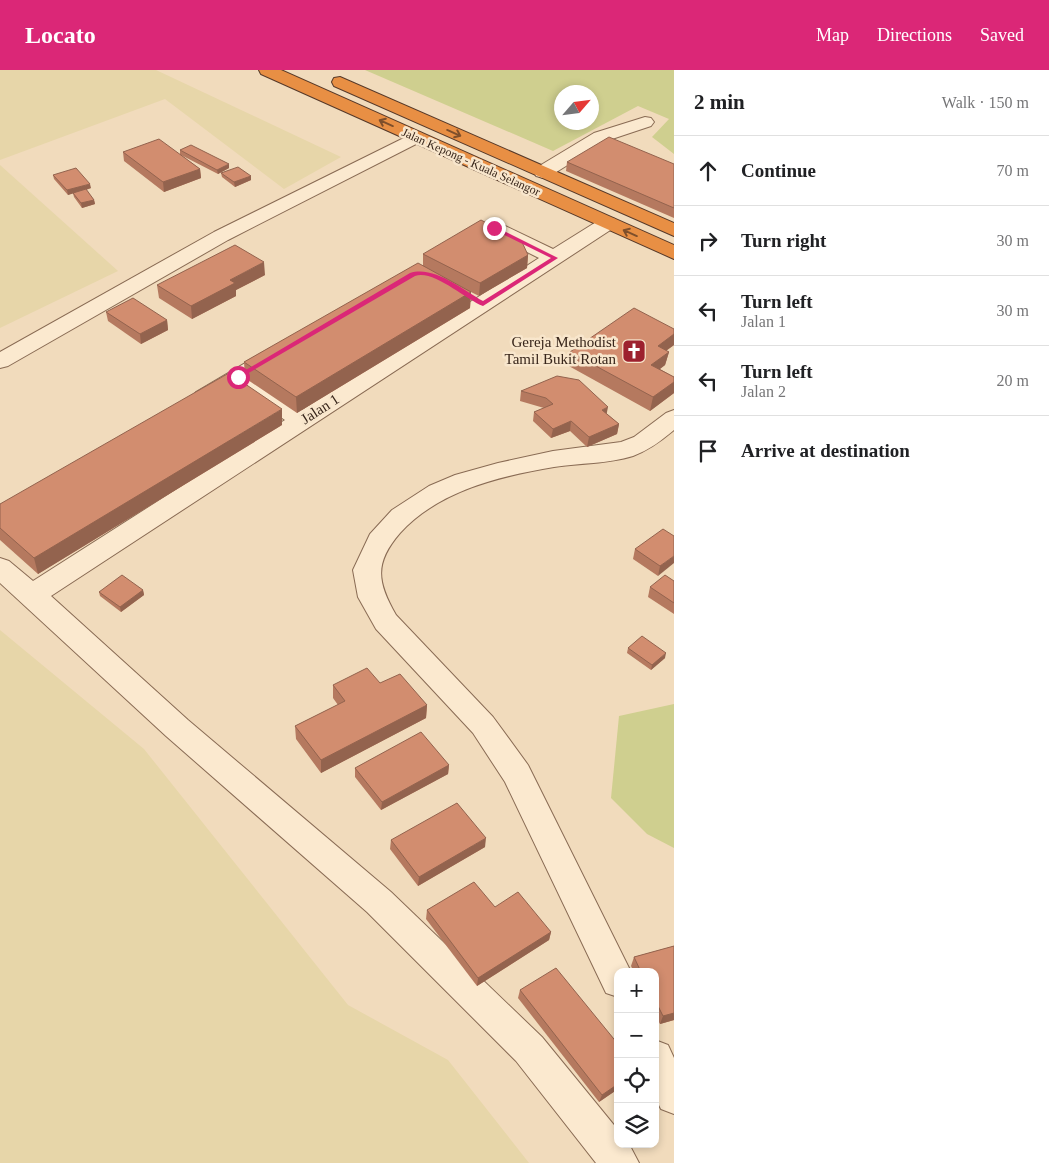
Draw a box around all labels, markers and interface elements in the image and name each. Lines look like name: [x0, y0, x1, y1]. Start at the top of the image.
text: Locato: [25, 22, 96, 48]
text: Map: [816, 25, 849, 45]
text: Directions: [877, 25, 952, 45]
text: Saved: [980, 25, 1024, 45]
north arrow: [554, 85, 599, 130]
text: 2 min: [694, 90, 745, 114]
text: Walk · 150 m: [942, 94, 1029, 111]
one-way arrow: [379, 118, 394, 128]
street label: Jalan Kepong - Kuala Selangor: [400, 125, 542, 199]
one-way arrow: [446, 128, 461, 138]
icon: ahead: [694, 157, 722, 185]
text: Continue: [741, 160, 816, 181]
text: 70 m: [997, 162, 1029, 179]
route end: [483, 217, 506, 240]
icon: right: [694, 227, 722, 255]
one-way arrow: [623, 228, 638, 237]
text: Turn right: [741, 230, 826, 251]
text: 30 m: [997, 232, 1029, 249]
text: Turn left: [741, 291, 813, 312]
icon: left: [694, 297, 722, 325]
text: 30 m: [997, 302, 1029, 319]
text: Jalan 1: [741, 313, 786, 330]
place label: Gereja Methodist Tamil Bukit Rotan: [505, 334, 617, 367]
church icon: Gereja Methodist Tamil Bukit Rotan: [621, 338, 647, 364]
text: Turn left: [741, 361, 813, 382]
route start: [227, 366, 250, 389]
icon: left: [694, 367, 722, 395]
text: 20 m: [997, 372, 1029, 389]
text: Jalan 2: [741, 383, 786, 400]
street label: Jalan 1: [298, 391, 342, 427]
icon: arrive: [694, 437, 722, 465]
text: Arrive at destination: [741, 440, 910, 461]
map controls: [614, 968, 659, 1148]
button: +: [614, 968, 659, 1013]
button: −: [614, 1013, 659, 1058]
button: locate: [614, 1058, 659, 1103]
button: layers: [614, 1103, 659, 1148]

